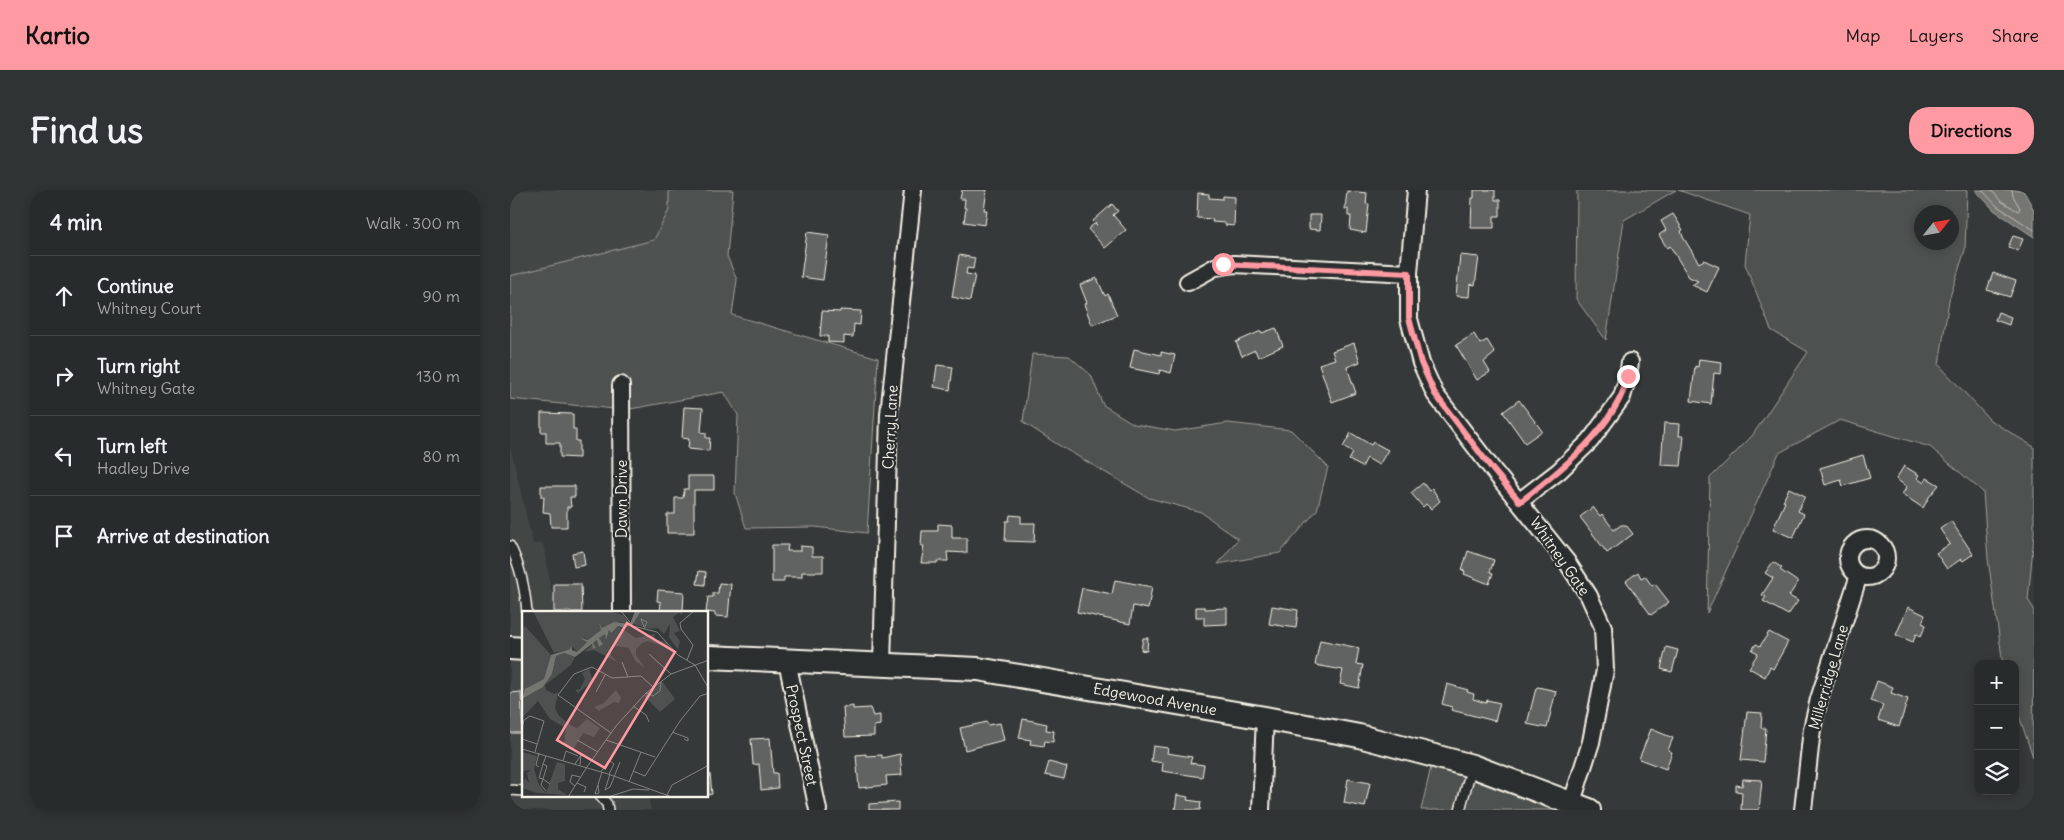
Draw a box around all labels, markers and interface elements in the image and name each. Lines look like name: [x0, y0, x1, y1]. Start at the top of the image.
text: Kartio: [25, 20, 90, 50]
text: Map: [1845, 24, 1880, 47]
text: Layers: [1908, 24, 1964, 47]
text: Share: [1992, 24, 2039, 47]
button: Directions: [1909, 107, 2034, 154]
text: Find us: [30, 108, 143, 152]
north arrow: [1914, 205, 1959, 250]
text: 4 min: [50, 209, 102, 236]
text: Walk · 300 m: [366, 213, 460, 233]
route start: [1212, 253, 1235, 276]
text: Continue: [97, 274, 174, 298]
icon: ahead: [50, 282, 78, 310]
text: 90 m: [422, 286, 460, 306]
text: Whitney Court: [97, 298, 201, 318]
text: Turn right: [97, 354, 180, 378]
icon: right: [50, 362, 78, 390]
route end: [1617, 365, 1640, 388]
text: 130 m: [416, 366, 460, 386]
text: Whitney Gate: [97, 378, 195, 398]
street label: Cherry Lane: [878, 384, 902, 470]
text: Turn left: [97, 434, 167, 458]
icon: left: [50, 442, 78, 470]
text: 80 m: [422, 446, 460, 466]
text: Hadley Drive: [97, 458, 190, 478]
street label: Dawn Drive: [612, 460, 631, 538]
street label: Whitney Gate: [1526, 513, 1594, 599]
icon: arrive: [50, 522, 78, 550]
text: Arrive at destination: [97, 524, 270, 548]
inset map: [522, 611, 709, 798]
street label: Millerridge Lane: [1804, 622, 1852, 732]
map controls: [1974, 660, 2019, 795]
button: +: [1974, 660, 2019, 705]
street label: Edgewood Avenue: [1092, 679, 1218, 719]
street label: Prospect Street: [782, 683, 822, 787]
button: −: [1974, 705, 2019, 750]
button: layers: [1974, 750, 2019, 795]

